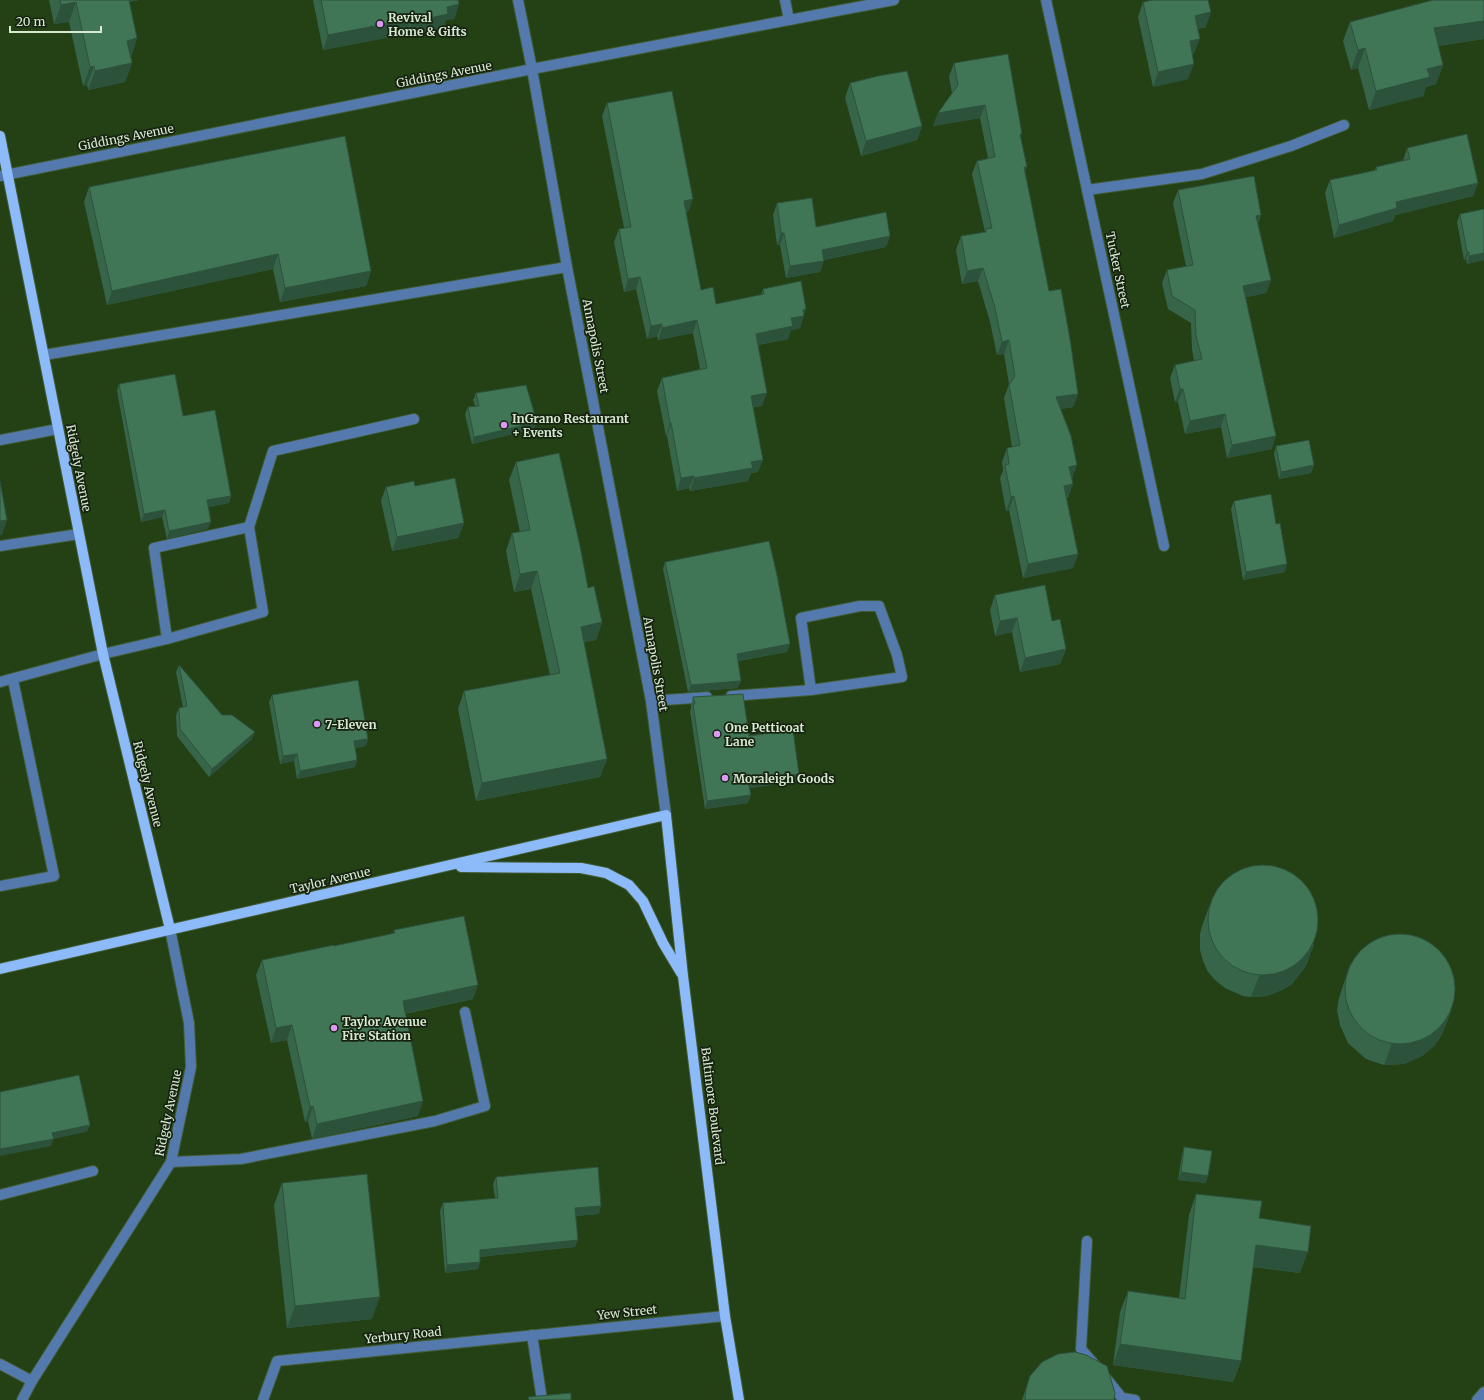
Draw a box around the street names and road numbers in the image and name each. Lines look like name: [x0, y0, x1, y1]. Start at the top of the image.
street label: Giddings Avenue: [395, 57, 493, 91]
street label: Giddings Avenue: [77, 120, 175, 154]
street label: Tucker Street: [1103, 230, 1133, 310]
street label: Annapolis Street: [579, 296, 613, 395]
street label: Ridgely Avenue: [63, 423, 95, 513]
street label: Annapolis Street: [640, 614, 672, 713]
street label: Ridgely Avenue: [130, 739, 166, 829]
street label: Taylor Avenue: [288, 863, 372, 897]
street label: Baltimore Boulevard: [698, 1046, 728, 1166]
street label: Ridgely Avenue: [151, 1068, 185, 1158]
street label: Yew Street: [595, 1301, 658, 1323]
street label: Yerbury Road: [363, 1323, 442, 1347]

